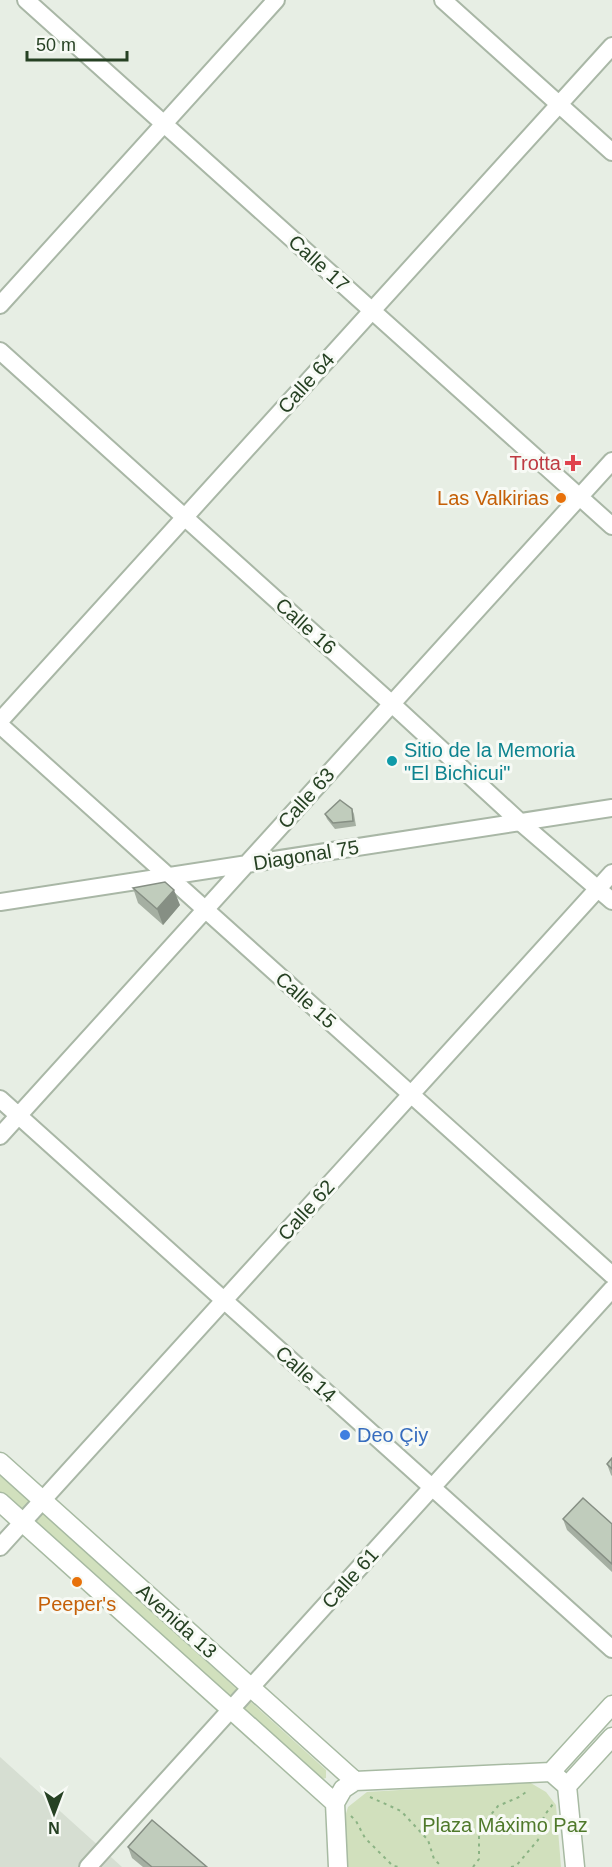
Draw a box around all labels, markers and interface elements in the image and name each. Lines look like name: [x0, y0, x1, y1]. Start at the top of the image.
scale bar: [27, 24, 128, 62]
text: 50 m: [36, 35, 76, 55]
street label: Calle 17: [284, 230, 354, 296]
street label: Calle 64: [273, 348, 339, 418]
place label: Trotta: [510, 452, 562, 474]
marker: Trotta: [566, 456, 580, 470]
place label: Las Valkirias: [437, 487, 549, 509]
marker: Las Valkirias: [554, 491, 568, 505]
street label: Calle 16: [271, 593, 341, 659]
place label: Sitio de la Memoria "El Bichicui": [404, 739, 576, 784]
marker: Sitio de la Memoria "El Bichicui": [385, 754, 399, 768]
street label: Calle 63: [273, 763, 339, 833]
street label: Diagonal 75: [252, 836, 360, 874]
street label: Calle 15: [271, 967, 341, 1033]
street label: Calle 62: [273, 1175, 339, 1245]
street label: Calle 14: [271, 1341, 341, 1407]
place label: Deo Çiy: [357, 1424, 428, 1446]
marker: Deo Çiy: [338, 1428, 352, 1442]
street label: Calle 61: [317, 1543, 383, 1613]
marker: Peeper's: [70, 1575, 84, 1589]
street label: Avenida 13: [133, 1579, 221, 1663]
place label: Peeper's: [38, 1593, 116, 1615]
north arrow: [24, 1783, 84, 1843]
park label: Plaza Máximo Paz: [422, 1814, 588, 1836]
text: N: [48, 1819, 60, 1836]

